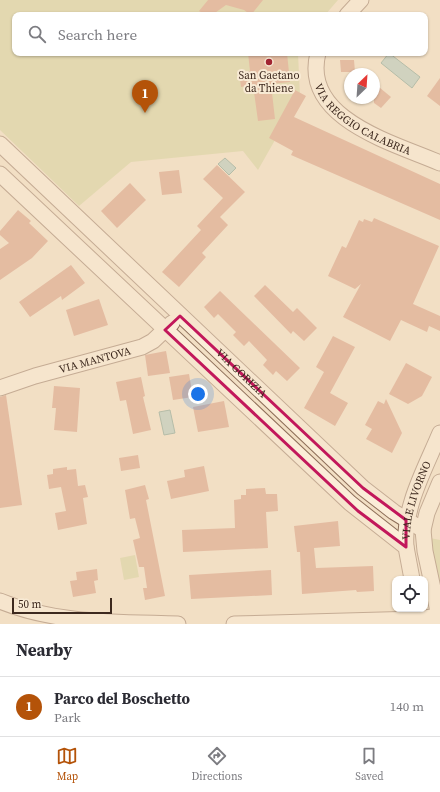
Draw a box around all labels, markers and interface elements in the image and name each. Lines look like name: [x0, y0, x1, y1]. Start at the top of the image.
search box: [12, 12, 428, 56]
icon: search: [26, 23, 48, 45]
text: Search here: [58, 24, 137, 45]
marker: San Gaetano da Thiene: [264, 57, 274, 67]
place label: San Gaetano da Thiene: [239, 68, 299, 96]
north arrow: [344, 68, 380, 104]
pin: 1: [132, 80, 158, 113]
street label: VIA REGGIO CALABRIA: [311, 81, 414, 158]
street label: VIA MANTOVA: [57, 343, 133, 377]
street label: VIA GORIZIA: [213, 345, 271, 401]
your location: [188, 384, 208, 404]
street label: VIALE LIVORNO: [398, 458, 434, 540]
map controls: [392, 576, 428, 612]
button: locate: [392, 576, 428, 612]
scale bar: [12, 596, 112, 615]
text: 50 m: [18, 597, 41, 612]
text: Nearby: [16, 638, 72, 662]
text: Parco del Boschetto: [54, 688, 190, 709]
text: 1: [25, 698, 33, 715]
text: 140 m: [390, 698, 424, 715]
text: Park: [54, 709, 81, 726]
tab: Map: [56, 745, 78, 784]
tab: Directions: [191, 745, 242, 784]
tab: Saved: [355, 745, 384, 784]

